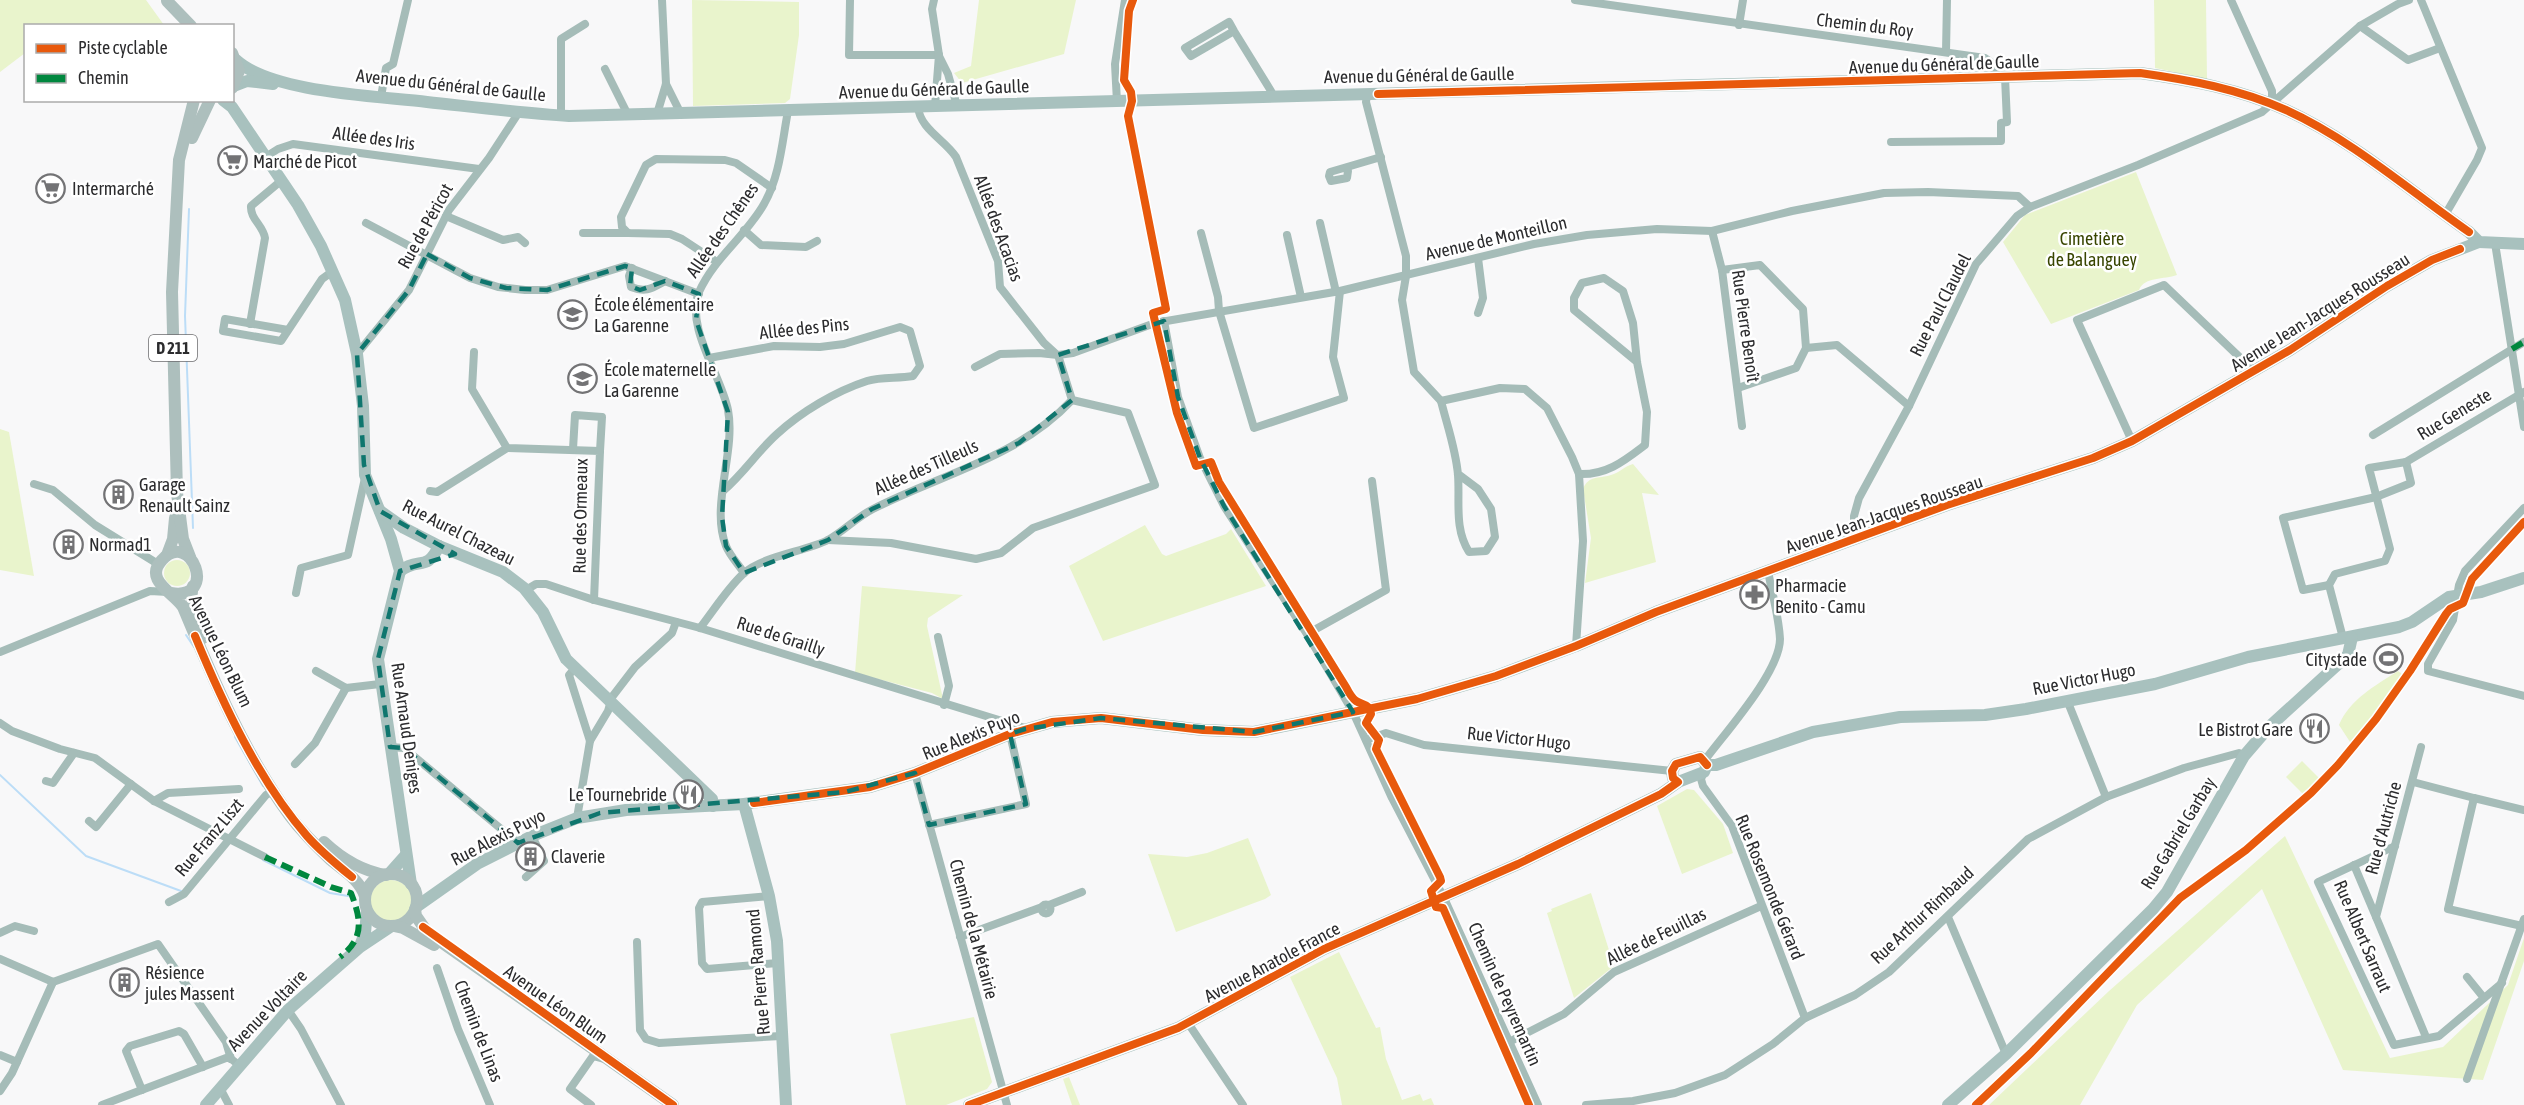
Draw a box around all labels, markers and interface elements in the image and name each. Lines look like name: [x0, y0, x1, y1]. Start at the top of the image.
street label: Chemin du Roy: [1815, 9, 1915, 41]
legend: [24, 24, 234, 102]
text: Piste cyclable: [78, 37, 168, 58]
street label: Avenue du Général de Gaulle: [1848, 50, 2040, 78]
street label: Avenue du Général de Gaulle: [1324, 63, 1514, 87]
street label: Avenue du Général de Gaulle: [355, 65, 547, 105]
text: Chemin: [78, 67, 129, 88]
street label: Avenue du Général de Gaulle: [838, 75, 1030, 103]
street label: Allée des Iris: [332, 122, 416, 154]
supermarket icon: Marché de Picot: [216, 145, 248, 177]
place label: Marché de Picot: [253, 151, 357, 172]
supermarket icon: Intermarché: [35, 172, 67, 204]
street label: Allée des Acacias: [970, 172, 1028, 284]
place label: Intermarché: [72, 178, 154, 199]
street label: Allée des Chênes: [682, 179, 762, 281]
street label: Rue de Péricot: [393, 180, 457, 272]
street label: Avenue de Monteillon: [1423, 212, 1569, 264]
park label: Cimetière de Balanguey: [2047, 228, 2137, 270]
street label: Avenue Jean-Jacques Rousseau: [2227, 248, 2413, 376]
street label: Rue Paul Claudel: [1905, 250, 1975, 360]
street label: Rue Pierre Benoît: [1728, 268, 1764, 384]
place label: École élémentaire La Garenne: [594, 294, 714, 336]
school or university icon: École élémentaire La Garenne: [557, 298, 589, 330]
street label: Allée des Pins: [758, 313, 850, 343]
road number: D 211: [149, 335, 197, 361]
place label: École maternelle La Garenne: [604, 359, 716, 401]
school or university icon: École maternelle La Garenne: [567, 363, 599, 395]
street label: Rue Geneste: [2413, 384, 2495, 444]
street label: Allée des Tilleuls: [871, 435, 981, 499]
street label: Rue des Ormeaux: [568, 458, 592, 574]
street label: Avenue Jean-Jacques Rousseau: [1783, 470, 1985, 558]
place label: Garage Renault Sainz: [139, 474, 230, 516]
building icon: Garage Renault Sainz: [102, 478, 134, 510]
street label: Rue Aurel Chazeau: [399, 495, 519, 569]
building icon: Normad1: [52, 528, 84, 560]
place label: Normad1: [89, 534, 152, 555]
place label: Pharmacie Benito - Camu: [1775, 575, 1866, 617]
pharmacy icon: Pharmacie Benito - Camu: [1738, 579, 1770, 611]
street label: Avenue Léon Blum: [185, 592, 257, 710]
street label: Rue de Grailly: [734, 612, 828, 660]
sports icon: Citystade: [2372, 643, 2404, 675]
place label: Citystade: [2306, 649, 2367, 670]
street label: Rue Victor Hugo: [2031, 659, 2137, 699]
street label: Rue Arnaud Deniges: [387, 661, 427, 795]
street label: Rue Alexis Puyo: [919, 706, 1023, 764]
restaurant icon: Le Bistrot Gare: [2298, 713, 2330, 745]
place label: Le Bistrot Gare: [2198, 719, 2293, 740]
street label: Rue Victor Hugo: [1466, 722, 1572, 754]
street label: Rue Gabriel Garbay: [2136, 773, 2220, 893]
restaurant icon: Le Tournebride: [672, 778, 704, 810]
street label: Rue d'Autriche: [2360, 779, 2406, 877]
place label: Le Tournebride: [569, 784, 667, 805]
street label: Rue Franz Liszt: [170, 794, 248, 880]
street label: Rue Alexis Puyo: [447, 804, 549, 870]
street label: Rue Rosemonde Gérard: [1731, 811, 1809, 963]
building icon: Claverie: [514, 840, 546, 872]
place label: Claverie: [551, 846, 605, 867]
street label: Chemin de la Métairie: [945, 857, 1003, 1001]
street label: Rue Arthur Rimbaud: [1866, 862, 1978, 968]
street label: Rue Albert Sarraut: [2330, 877, 2396, 995]
street label: Allée de Feuillas: [1603, 903, 1709, 969]
street label: Rue Pierre Ramond: [742, 908, 774, 1036]
street label: Avenue Anatole France: [1201, 917, 1343, 1007]
street label: Chemin de Peyremartin: [1464, 919, 1546, 1069]
street label: Avenue Léon Blum: [500, 960, 612, 1048]
place label: Résience jules Massent: [144, 962, 235, 1004]
street label: Avenue Voltaire: [223, 965, 311, 1055]
building icon: Résience jules Massent: [108, 966, 140, 998]
street label: Chemin de Linas: [450, 977, 508, 1085]

